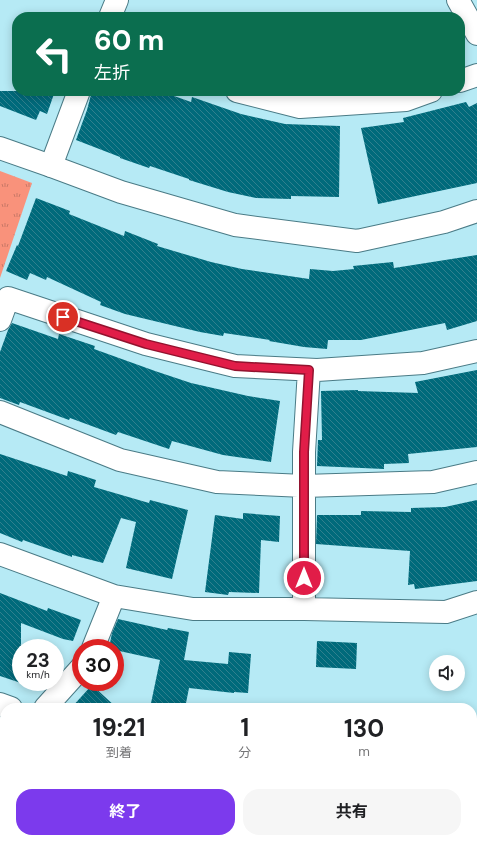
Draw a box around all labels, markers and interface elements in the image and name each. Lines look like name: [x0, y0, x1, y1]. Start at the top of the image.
text: 60 m: [94, 22, 164, 59]
icon: left: [28, 28, 80, 80]
text: 左折: [94, 61, 130, 85]
pin: [46, 300, 80, 334]
icon: arrive: [52, 306, 74, 328]
position arrow: [283, 557, 325, 599]
speed limit sign: 30: [72, 639, 124, 691]
text: 23: [26, 647, 50, 673]
map controls: [429, 655, 465, 691]
button: sound: [429, 655, 465, 691]
text: km/h: [26, 668, 50, 681]
text: 19:21: [93, 712, 145, 743]
text: 1: [240, 712, 249, 743]
text: 130: [344, 713, 384, 744]
text: m: [358, 743, 370, 760]
text: 到着: [106, 744, 132, 761]
text: 分: [238, 744, 251, 761]
button: 終了: [16, 789, 235, 835]
button: 共有: [243, 789, 461, 835]

